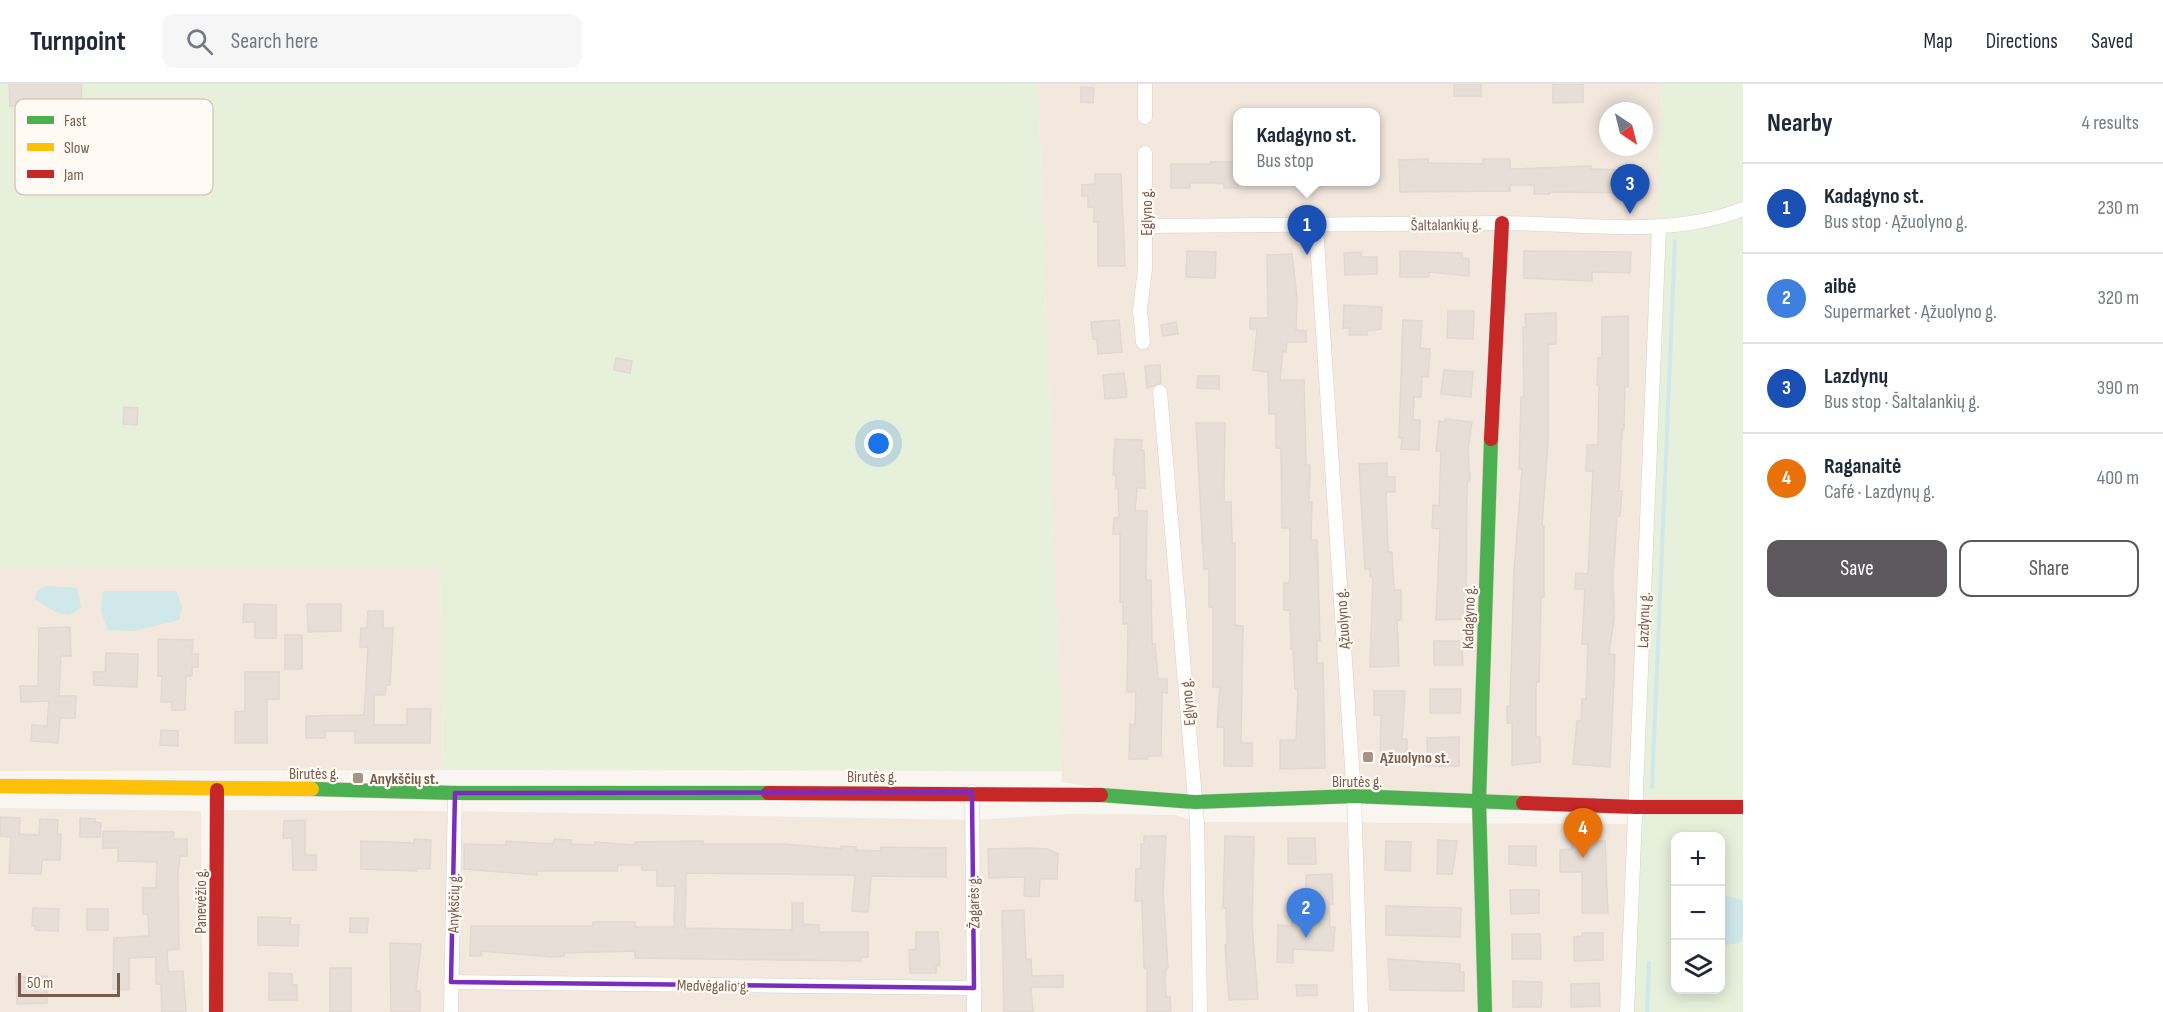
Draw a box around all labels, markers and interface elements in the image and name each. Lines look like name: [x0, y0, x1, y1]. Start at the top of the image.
search box: [162, 14, 582, 68]
text: Turnpoint: [30, 25, 126, 58]
icon: search: [183, 25, 216, 58]
text: Search here: [231, 28, 318, 55]
text: Map: [1923, 29, 1953, 54]
text: Directions: [1986, 29, 2058, 54]
text: Saved: [2091, 29, 2133, 54]
legend: [15, 99, 213, 195]
north arrow: [1599, 102, 1653, 156]
popup: [1233, 108, 1380, 186]
text: Nearby: [1767, 108, 1833, 139]
text: 4 results: [2082, 111, 2139, 135]
text: Fast: [64, 112, 87, 131]
text: Kadagyno st.: [1256, 122, 1357, 149]
text: Slow: [64, 139, 89, 158]
text: Bus stop: [1256, 149, 1314, 173]
pin: 3: [1610, 164, 1650, 214]
text: Jam: [63, 166, 84, 185]
text: Kadagyno st.: [1824, 183, 1924, 210]
street label: Eglyno g.: [1138, 188, 1157, 236]
text: 1: [1783, 196, 1790, 220]
text: 230 m: [2097, 196, 2139, 220]
pin: 1: [1288, 206, 1326, 255]
text: Bus stop · Ąžuolyno g.: [1824, 210, 1967, 234]
street label: Šaltalankių g.: [1411, 215, 1482, 236]
text: aibė: [1824, 273, 1856, 300]
text: 2: [1782, 286, 1791, 310]
text: 320 m: [2097, 286, 2139, 310]
text: Supermarket · Ąžuolyno g.: [1824, 300, 1997, 324]
text: Lazdynų: [1824, 363, 1888, 390]
text: 3: [1782, 376, 1791, 400]
text: 390 m: [2097, 376, 2139, 400]
text: Bus stop · Šaltalankių g.: [1824, 390, 1980, 414]
your location: [864, 429, 893, 458]
text: Raganaitė: [1824, 453, 1901, 480]
text: 4: [1782, 466, 1791, 490]
text: 400 m: [2097, 466, 2139, 490]
text: Café · Lazdynų g.: [1824, 480, 1935, 504]
button: Save: [1767, 540, 1947, 597]
button: Share: [1959, 540, 2139, 597]
street label: Kadagyno g.: [1459, 585, 1480, 649]
street label: Ąžuolyno g.: [1332, 588, 1355, 651]
street label: Lazdynų g.: [1634, 592, 1655, 648]
street label: Eglyno g.: [1177, 677, 1200, 726]
place label: Ąžuolyno st.: [1379, 749, 1450, 768]
marker: Ąžuolyno st.: [1361, 750, 1375, 764]
street label: Birutės g.: [289, 765, 339, 784]
street label: Birutės g.: [847, 768, 897, 787]
place label: Anykščių st.: [369, 770, 439, 789]
marker: Anykščių st.: [351, 771, 365, 785]
street label: Birutės g.: [1332, 773, 1382, 792]
pin: 4: [1564, 808, 1602, 858]
map controls: [1671, 832, 1725, 994]
button: +: [1671, 832, 1725, 886]
street label: Panevėžio g.: [192, 868, 211, 934]
street label: Anykščių g.: [444, 873, 465, 934]
street label: Žagarės g.: [965, 875, 984, 929]
button: −: [1671, 886, 1725, 940]
pin: 2: [1286, 888, 1326, 938]
button: layers: [1671, 940, 1725, 994]
scale bar: [18, 970, 120, 998]
text: 50 m: [27, 974, 53, 993]
street label: Medvėgalio g.: [677, 976, 749, 997]

